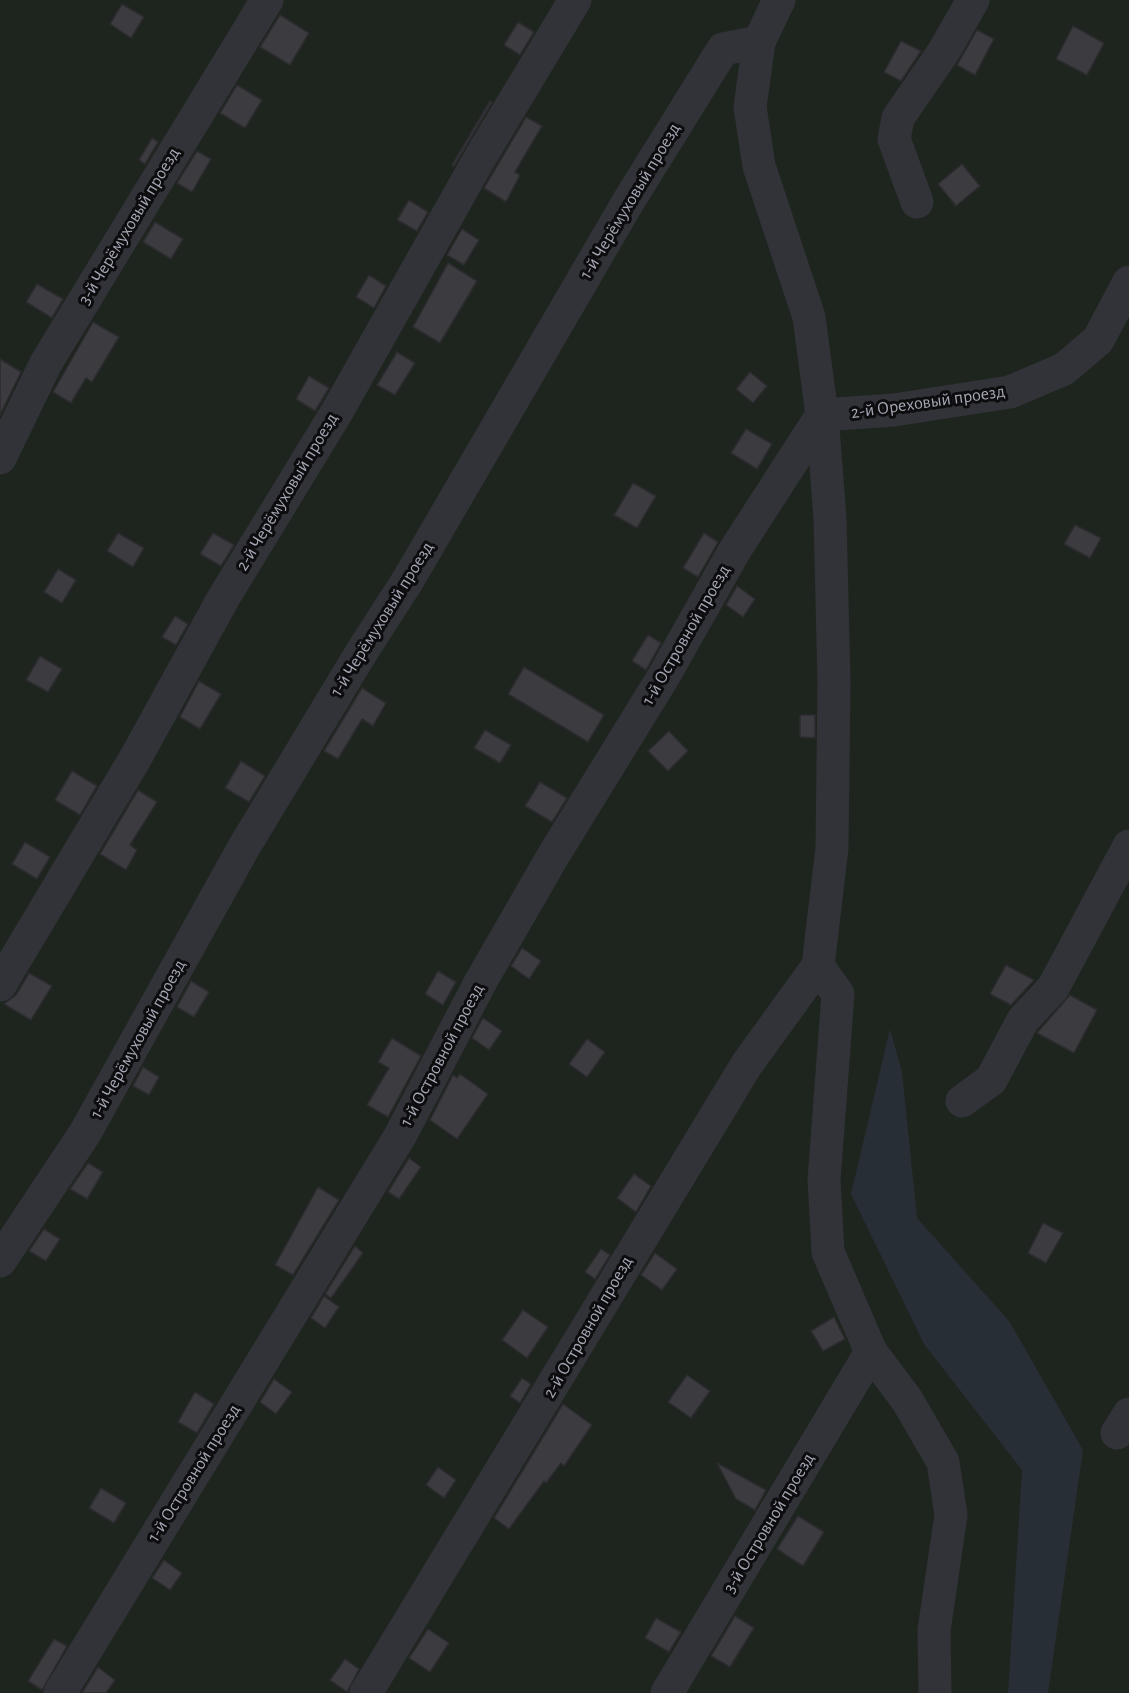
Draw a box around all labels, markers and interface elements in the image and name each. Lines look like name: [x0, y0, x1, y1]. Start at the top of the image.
street label: 1-й Черёмуховый проезд: [575, 119, 685, 283]
street label: 3-й Черёмуховый проезд: [74, 144, 184, 308]
street label: 2-й Ореховый проезд: [850, 380, 1006, 424]
street label: 2-й Черёмуховый проезд: [231, 409, 343, 575]
street label: 1-й Черёмуховый проезд: [326, 538, 438, 700]
street label: 1-й Островной проезд: [637, 561, 735, 709]
street label: 1-й Черёмуховый проезд: [85, 956, 191, 1122]
street label: 1-й Островной проезд: [395, 980, 489, 1130]
street label: 2-й Островной проезд: [539, 1252, 637, 1402]
street label: 1-й Островной проезд: [143, 1400, 245, 1546]
street label: 3-й Островной проезд: [719, 1449, 819, 1597]

